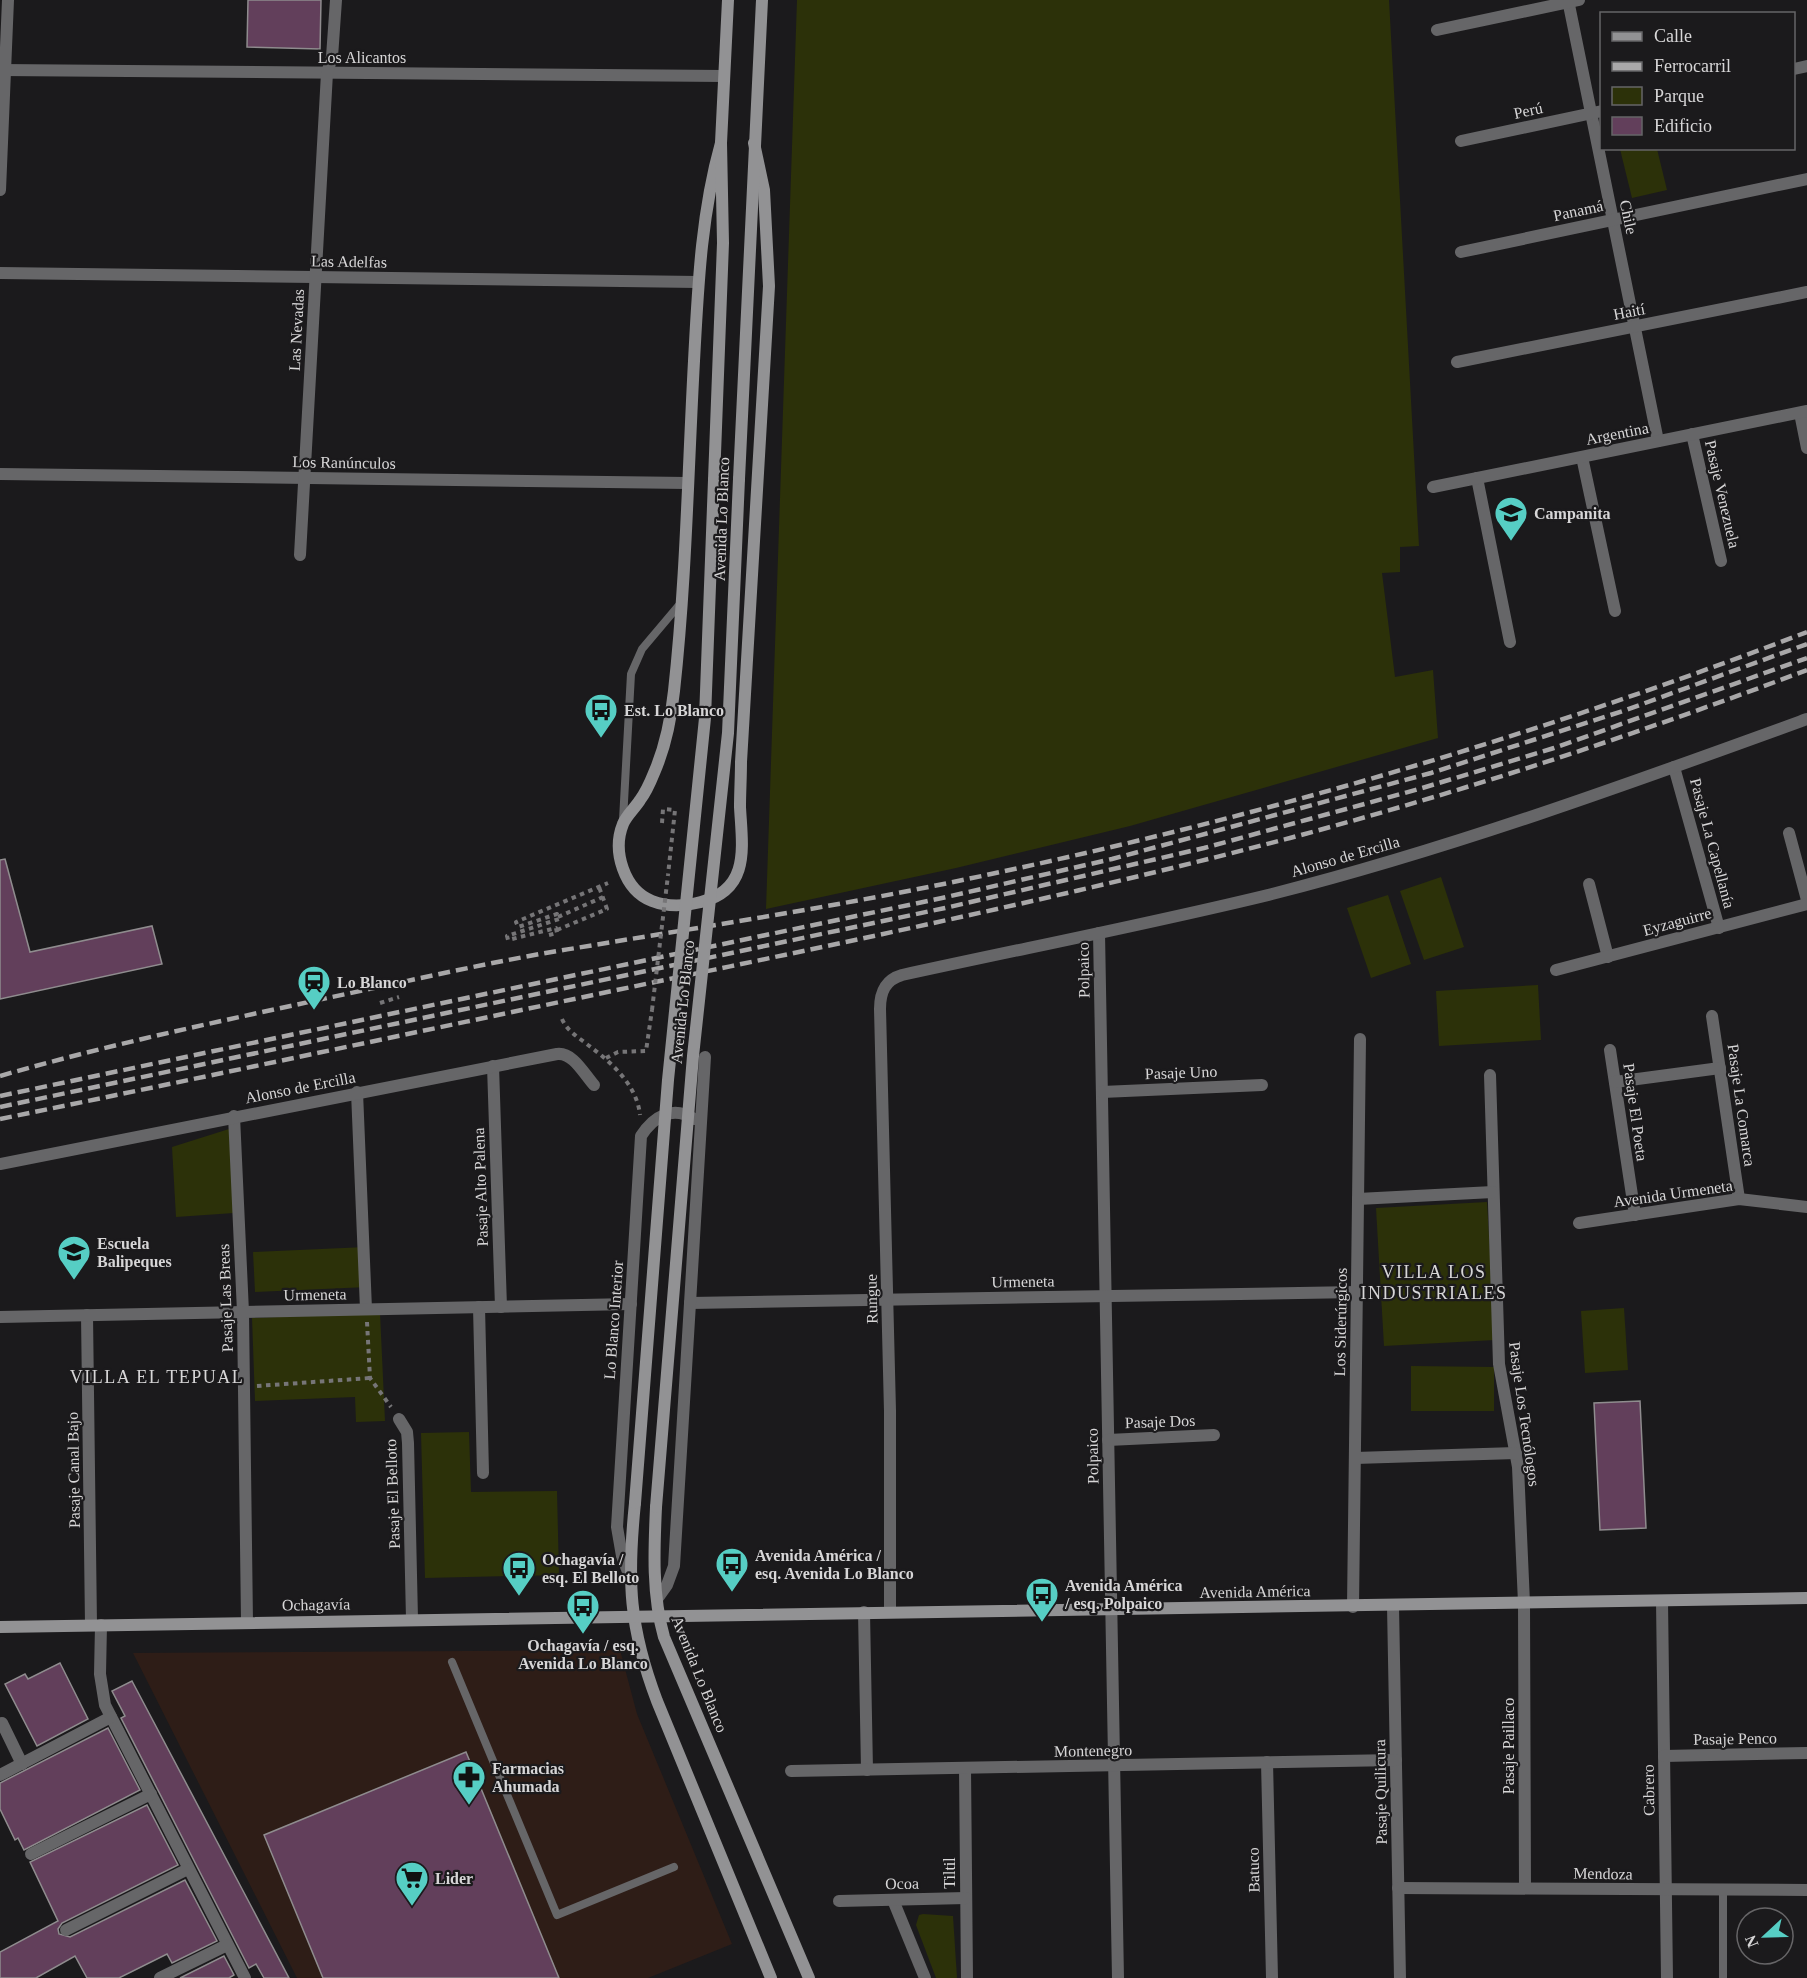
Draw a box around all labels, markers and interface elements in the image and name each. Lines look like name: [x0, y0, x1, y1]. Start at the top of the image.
legend: [1600, 12, 1795, 150]
text: Calle: [1654, 26, 1692, 46]
street label: Los Alicantos: [318, 49, 406, 66]
text: Ferrocarril: [1654, 56, 1731, 76]
text: Parque: [1654, 86, 1704, 106]
street label: Perú: [1512, 99, 1544, 122]
text: Edificio: [1654, 116, 1712, 136]
street label: Panamá: [1552, 197, 1605, 224]
street label: Chile: [1617, 198, 1640, 236]
street label: Las Adelfas: [311, 252, 387, 271]
street label: Las Nevadas: [286, 289, 307, 372]
street label: Haití: [1612, 300, 1647, 323]
street label: Argentina: [1584, 419, 1650, 449]
street label: Pasaje Venezuela: [1701, 438, 1743, 550]
street label: Los Ranúnculos: [292, 453, 396, 472]
street label: Avenida Lo Blanco: [711, 457, 732, 581]
school or university icon: Campanita: [1493, 495, 1529, 542]
place label: Campanita: [1534, 505, 1610, 523]
bus stop icon: Est. Lo Blanco: [583, 692, 619, 739]
place label: Est. Lo Blanco: [624, 702, 724, 719]
street label: Pasaje La Capellanía: [1686, 776, 1738, 910]
street label: Alonso de Ercilla: [1289, 833, 1401, 880]
street label: Eyzaguirre: [1641, 904, 1713, 940]
street label: Avenida Lo Blanco: [668, 939, 697, 1065]
street label: Polpaico: [1075, 942, 1093, 998]
station icon: Lo Blanco: [296, 964, 332, 1011]
place label: Lo Blanco: [337, 974, 407, 991]
street label: Pasaje La Comarca: [1724, 1043, 1759, 1168]
street label: Pasaje El Poeta: [1619, 1062, 1651, 1162]
street label: Pasaje Uno: [1145, 1063, 1218, 1083]
street label: Alonso de Ercilla: [244, 1068, 357, 1107]
street label: Pasaje Alto Palena: [470, 1127, 492, 1247]
street label: Avenida Urmeneta: [1612, 1177, 1734, 1210]
school or university icon: Escuela Balipeques: [56, 1234, 92, 1281]
place label: Escuela Balipeques: [97, 1235, 172, 1271]
street label: Pasaje Las Breas: [215, 1243, 237, 1352]
street label: Lo Blanco Interior: [601, 1259, 626, 1380]
district label: VILLA LOS INDUSTRIALES: [1361, 1262, 1508, 1303]
street label: Los Siderúrgicos: [1331, 1268, 1351, 1376]
street label: Urmeneta: [991, 1272, 1055, 1291]
street label: Rungue: [863, 1274, 881, 1324]
street label: Urmeneta: [283, 1285, 347, 1304]
street label: Pasaje Los Tecnólogos: [1505, 1341, 1543, 1488]
district label: VILLA EL TEPUAL: [70, 1367, 244, 1387]
street label: Pasaje Canal Bajo: [64, 1412, 84, 1528]
street label: Pasaje Dos: [1124, 1412, 1196, 1432]
street label: Polpaico: [1084, 1428, 1102, 1484]
street label: Pasaje El Belloto: [382, 1439, 404, 1549]
bus stop icon: Avenida América / esq. Avenida Lo Blanco: [714, 1546, 750, 1593]
place label: Avenida América / esq. Avenida Lo Blanco: [755, 1547, 914, 1583]
bus stop icon: Ochagavía / esq. El Belloto: [501, 1550, 537, 1597]
place label: Ochagavía / esq. El Belloto: [542, 1551, 639, 1587]
bus stop icon: Avenida América / esq. Polpaico: [1024, 1576, 1060, 1623]
place label: Avenida América / esq. Polpaico: [1064, 1577, 1182, 1613]
street label: Avenida América: [1199, 1582, 1311, 1601]
bus stop icon: Ochagavía / esq. Avenida Lo Blanco: [565, 1588, 601, 1635]
street label: Ochagavía: [282, 1595, 350, 1615]
street label: Avenida Lo Blanco: [668, 1613, 731, 1735]
place label: Ochagavía / esq. Avenida Lo Blanco: [518, 1637, 648, 1672]
street label: Pasaje Paillaco: [1500, 1698, 1518, 1794]
street label: Pasaje Penco: [1693, 1729, 1777, 1749]
street label: Pasaje Quilicura: [1371, 1739, 1391, 1845]
street label: Montenegro: [1054, 1741, 1132, 1761]
pharmacy icon: Farmacias Ahumada: [451, 1759, 487, 1806]
place label: Farmacias Ahumada: [492, 1760, 564, 1795]
street label: Cabrero: [1640, 1764, 1657, 1816]
street label: Batuco: [1245, 1847, 1262, 1893]
street label: Tiltil: [941, 1857, 958, 1889]
supermarket icon: Lider: [394, 1860, 430, 1907]
street label: Mendoza: [1573, 1864, 1633, 1883]
place label: Lider: [435, 1870, 473, 1887]
street label: Ocoa: [885, 1875, 919, 1892]
north arrow: [1735, 1906, 1795, 1966]
text: N: [1741, 1932, 1762, 1950]

